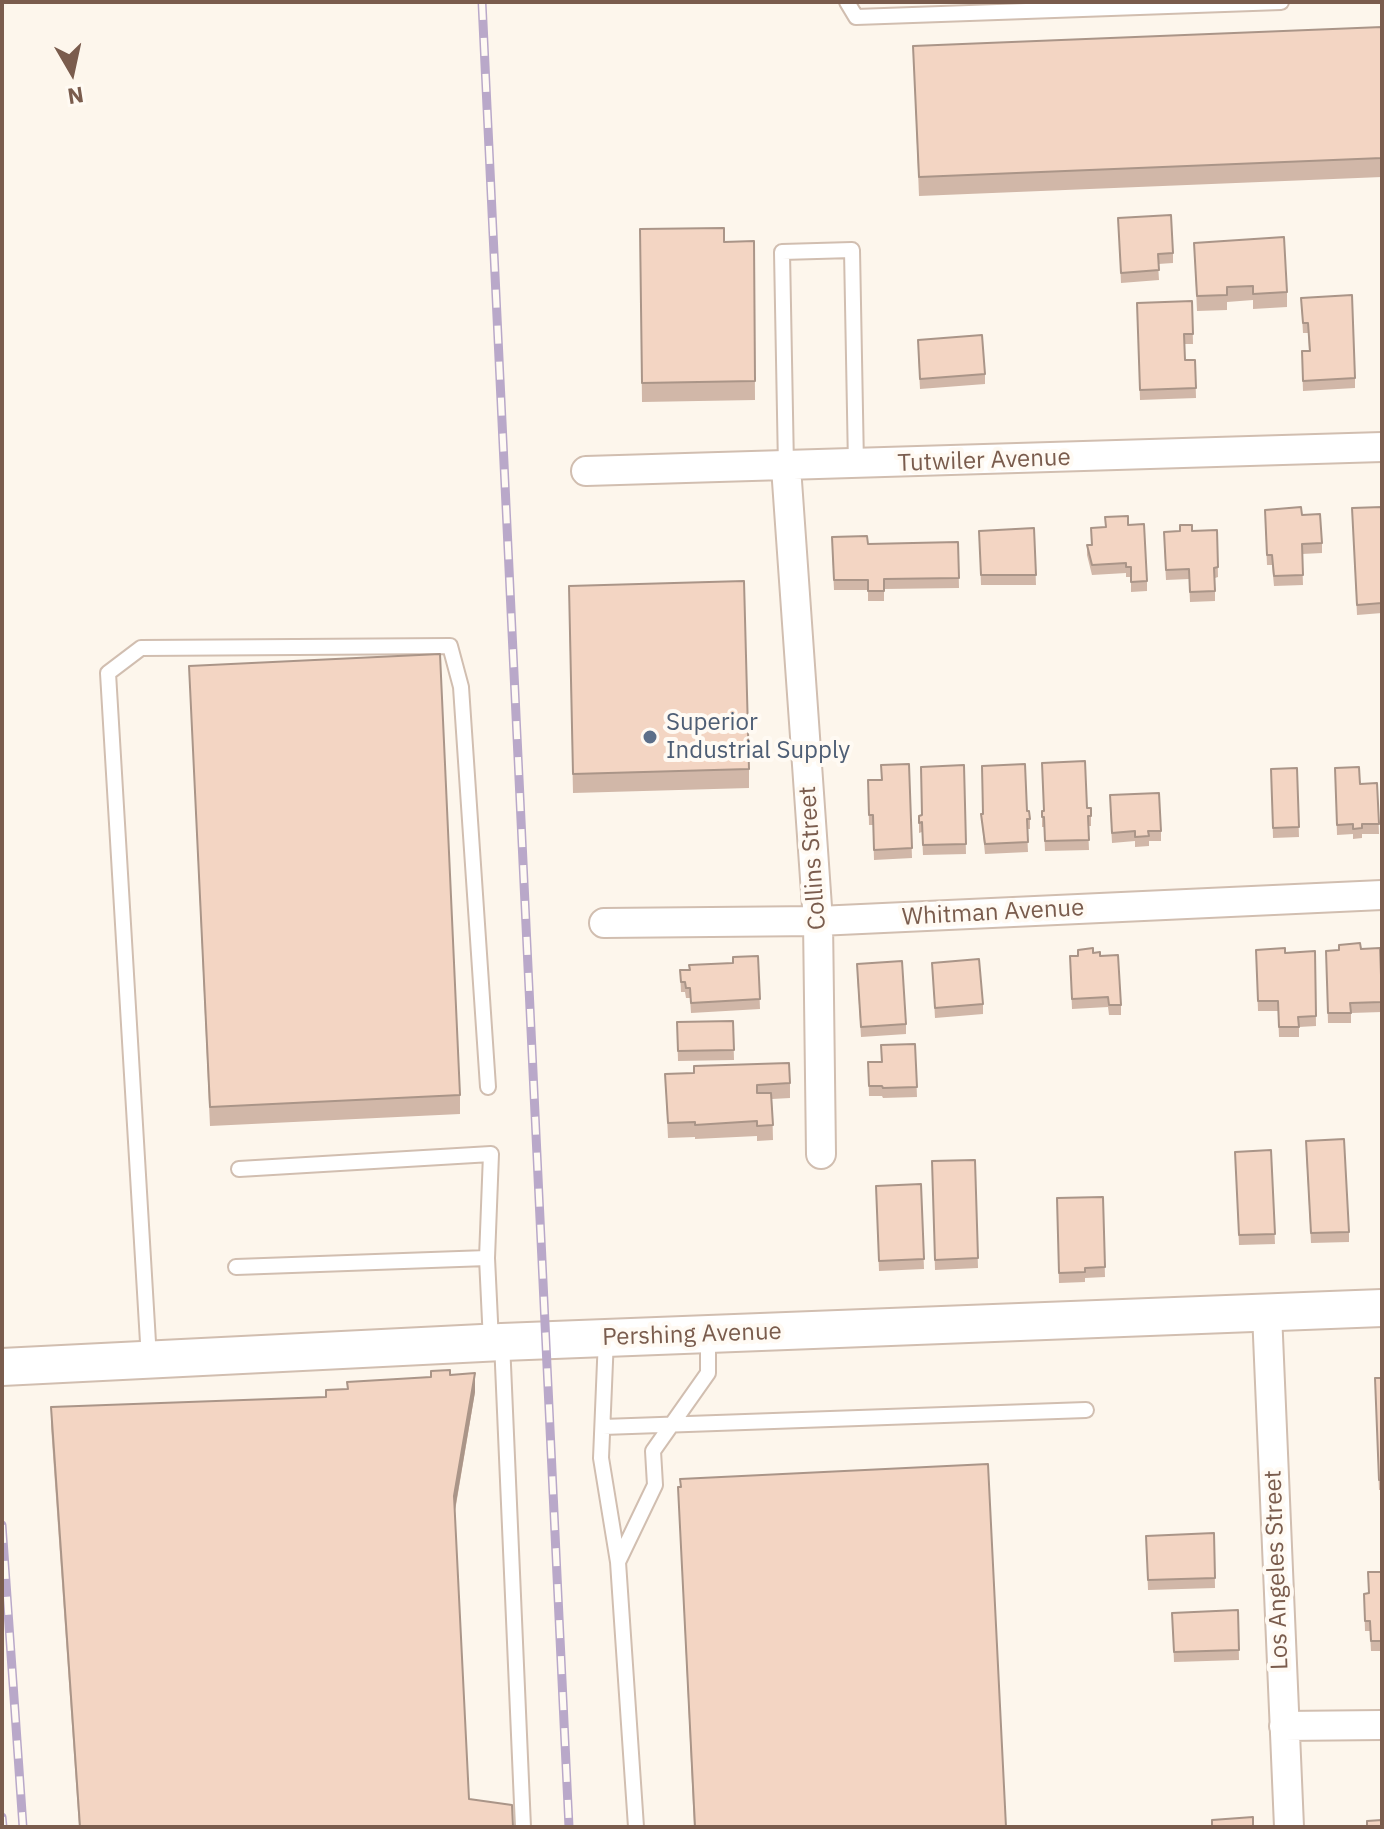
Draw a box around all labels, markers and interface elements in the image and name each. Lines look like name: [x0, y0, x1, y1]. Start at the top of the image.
north arrow: [32, 32, 112, 112]
text: N: [66, 81, 86, 112]
street label: Tutwiler Avenue: [897, 444, 1071, 478]
place label: Superior Industrial Supply: [666, 709, 850, 765]
marker: Superior Industrial Supply: [641, 728, 659, 746]
street label: Collins Street: [794, 785, 832, 931]
street label: Whitman Avenue: [901, 894, 1085, 932]
street label: Pershing Avenue: [602, 1317, 782, 1353]
street label: Los Angeles Street: [1259, 1469, 1295, 1671]

